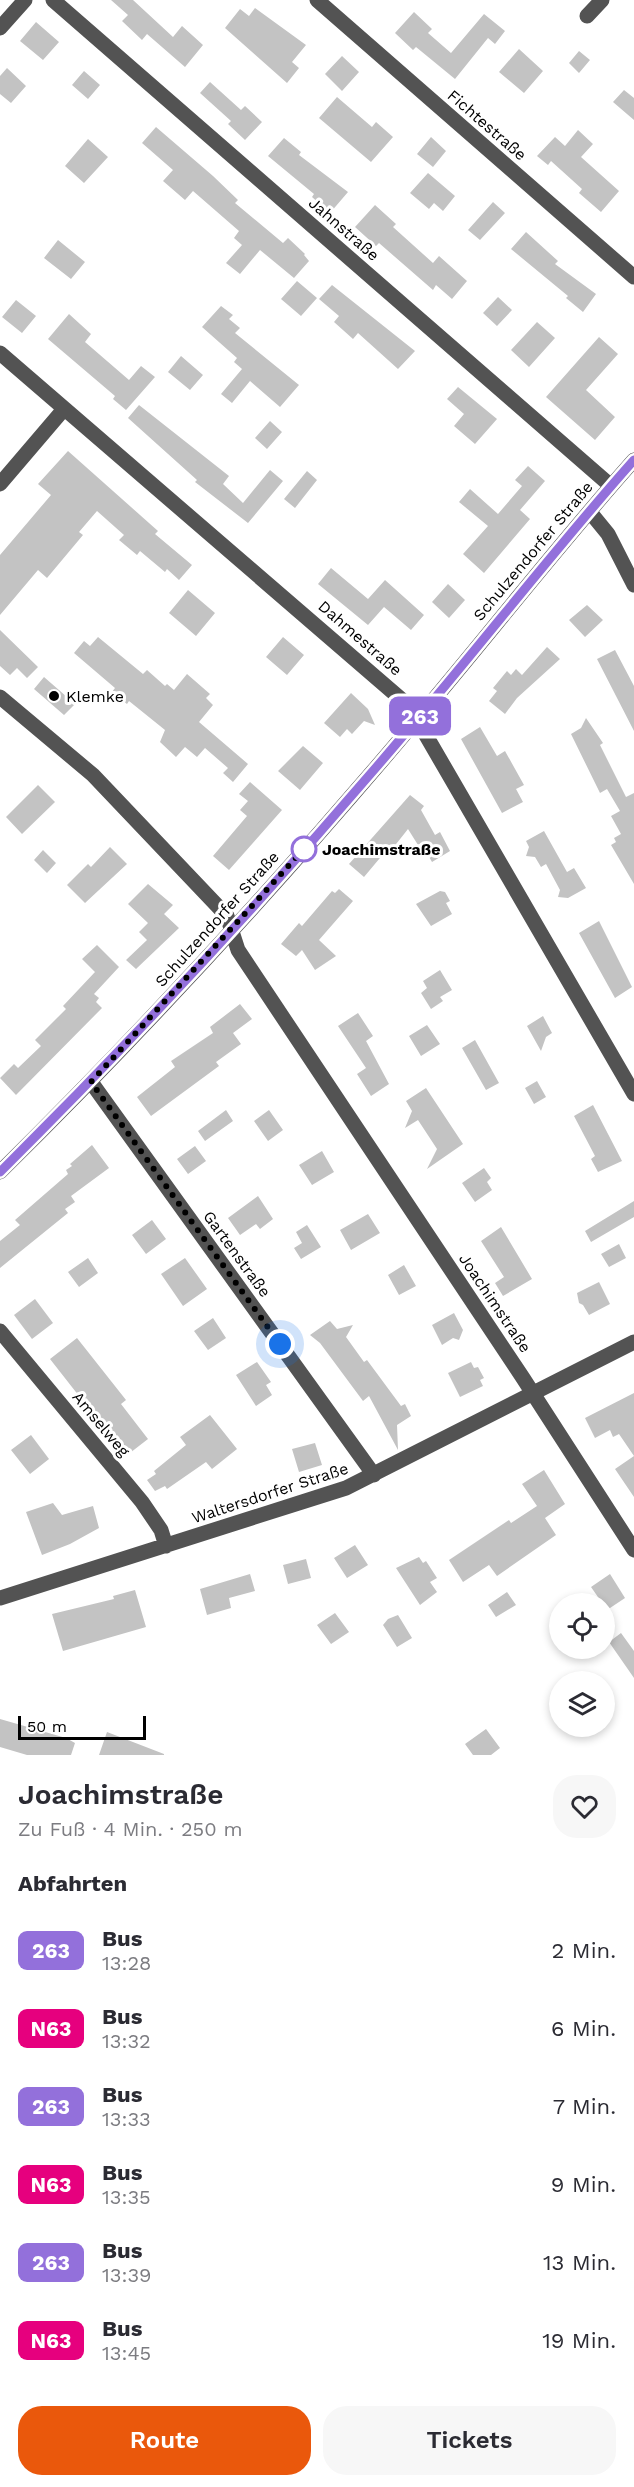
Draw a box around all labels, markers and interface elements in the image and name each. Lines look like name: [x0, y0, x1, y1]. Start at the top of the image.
street label: Fichtestraße: [444, 86, 530, 164]
street label: Jahnstraße: [305, 193, 383, 265]
street label: Schulzendorfer Straße: [469, 478, 597, 624]
street label: Dahmestraße: [314, 597, 406, 679]
place label: Klemke: [66, 687, 124, 706]
marker: Klemke: [47, 689, 61, 703]
line badge: 263: [386, 696, 454, 736]
text: 263: [401, 704, 439, 729]
marker: Joachimstraße: [291, 836, 317, 862]
place label: Joachimstraße: [322, 840, 440, 859]
street label: Schulzendorfer Straße: [151, 847, 283, 991]
street label: Gartenstraße: [199, 1207, 275, 1301]
street label: Joachimstraße: [455, 1250, 535, 1356]
your location: [265, 1329, 295, 1359]
street label: Amselweg: [68, 1388, 134, 1461]
street label: Waltersdorfer Straße: [189, 1459, 351, 1527]
map controls: [549, 1593, 615, 1737]
button: locate: [549, 1593, 615, 1659]
button: layers: [549, 1671, 615, 1737]
scale bar: [18, 1713, 146, 1740]
text: 50 m: [27, 1717, 67, 1736]
button: heart: [553, 1775, 616, 1838]
text: Joachimstraße: [18, 1778, 223, 1811]
text: Zu Fuß · 4 Min. · 250 m: [18, 1817, 243, 1841]
text: Abfahrten: [18, 1871, 127, 1896]
text: Bus: [102, 1926, 142, 1951]
text: 263: [32, 1938, 70, 1963]
text: 2 Min.: [552, 1938, 616, 1963]
text: 13:28: [102, 1951, 151, 1975]
text: Bus: [102, 2004, 142, 2029]
text: N63: [31, 2016, 71, 2041]
text: 6 Min.: [551, 2016, 616, 2041]
text: 13:32: [102, 2029, 151, 2053]
text: Bus: [102, 2082, 142, 2107]
text: 263: [32, 2094, 70, 2119]
text: 7 Min.: [553, 2094, 616, 2119]
text: 13:33: [102, 2107, 151, 2131]
text: Bus: [102, 2160, 142, 2185]
text: N63: [31, 2172, 71, 2197]
text: 9 Min.: [551, 2172, 616, 2197]
text: 13:35: [102, 2185, 151, 2209]
text: Bus: [102, 2238, 142, 2263]
text: 263: [32, 2250, 70, 2275]
text: 13 Min.: [543, 2250, 616, 2275]
text: 13:39: [102, 2263, 151, 2287]
text: Bus: [102, 2316, 142, 2341]
text: N63: [31, 2328, 71, 2353]
text: 19 Min.: [542, 2328, 616, 2353]
text: 13:45: [102, 2341, 151, 2365]
button: Route: [18, 2406, 311, 2475]
button: Tickets: [323, 2406, 616, 2475]

